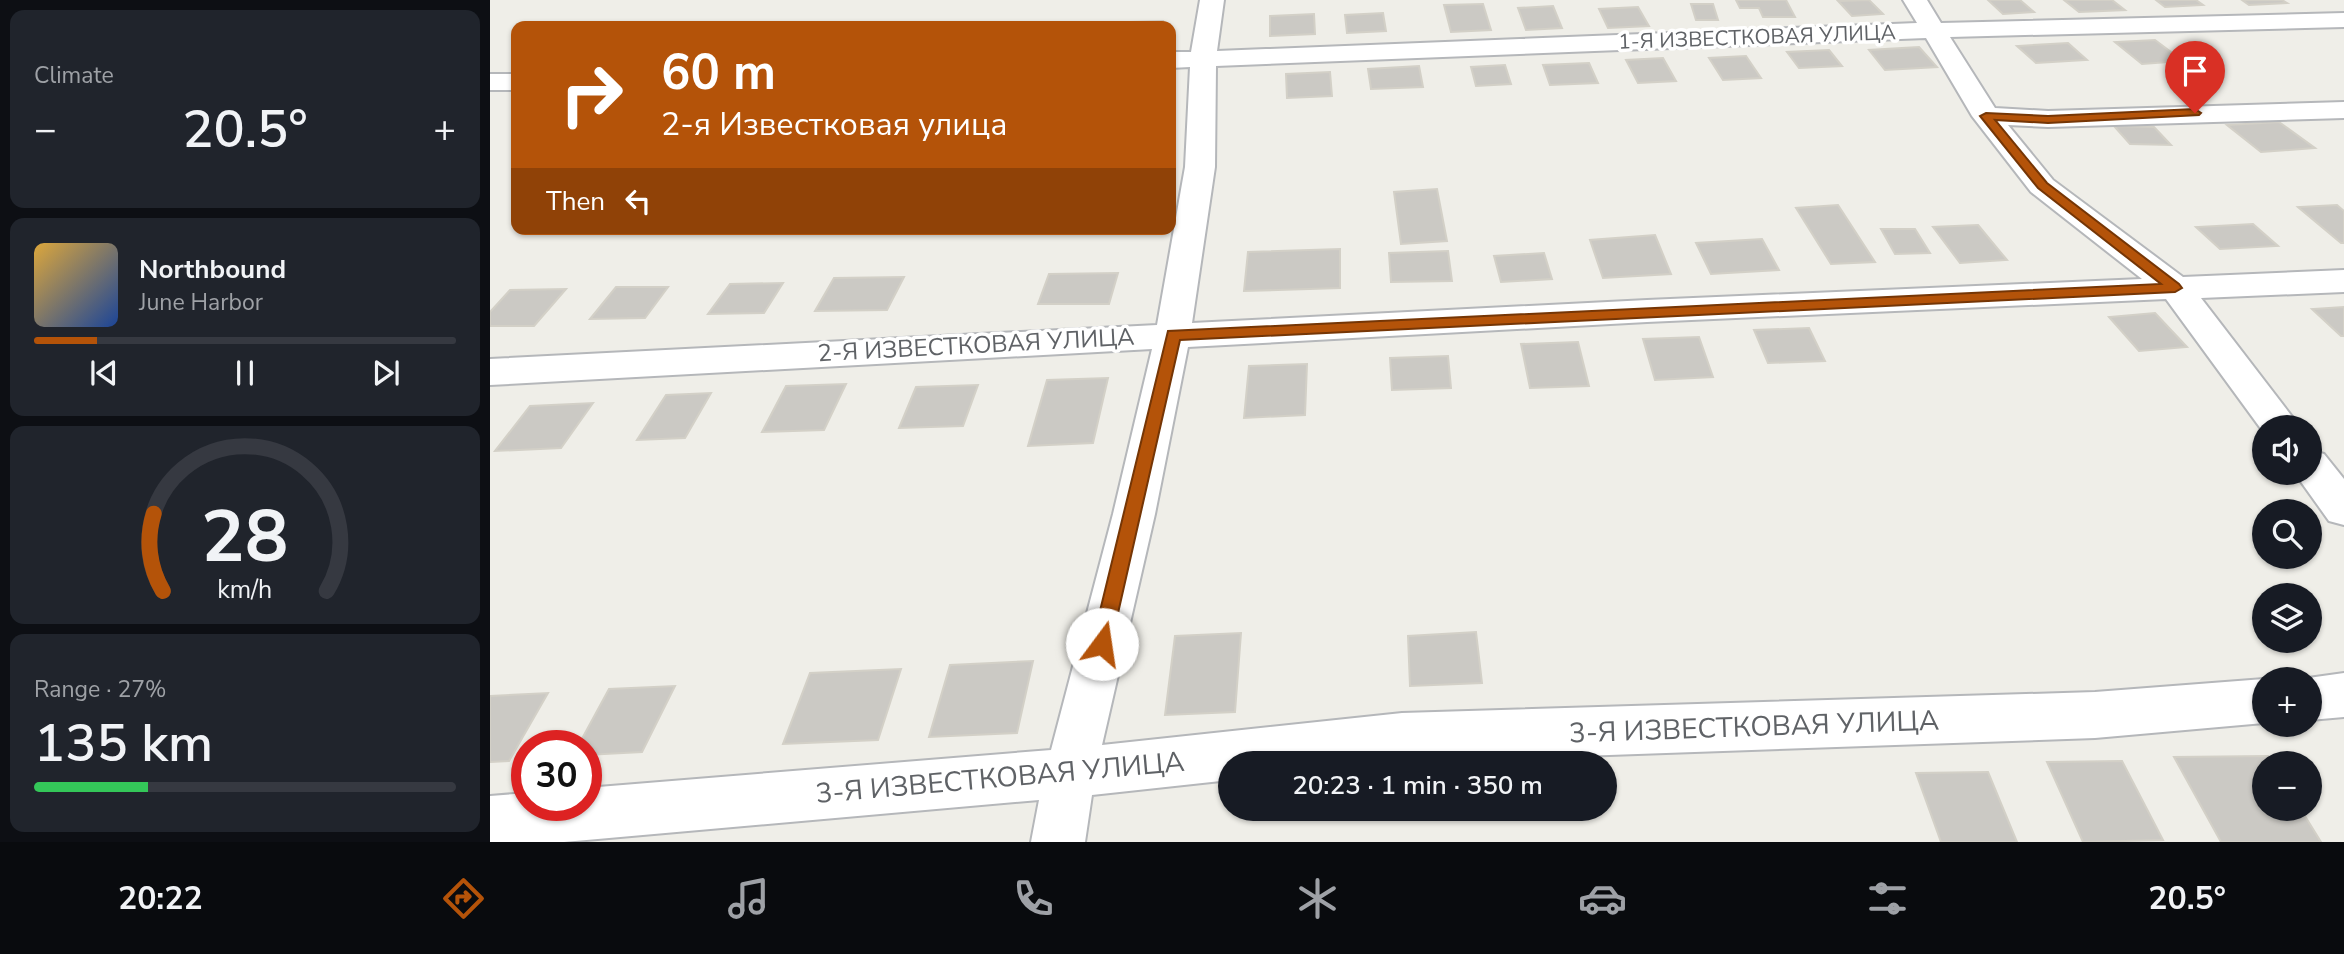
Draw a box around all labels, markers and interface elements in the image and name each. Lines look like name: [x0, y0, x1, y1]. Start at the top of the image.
street label: 1-Я ИЗВЕСТКОВАЯ УЛИЦА: [1618, 18, 1896, 56]
text: 60 m: [661, 39, 776, 106]
pin: [2165, 41, 2225, 113]
icon: right: [546, 49, 637, 140]
icon: arrive: [2176, 52, 2214, 90]
text: Climate: [34, 60, 114, 91]
text: 20.5°: [182, 94, 308, 165]
text: 2-я Известковая улица: [661, 103, 1007, 146]
text: −: [34, 104, 57, 155]
text: +: [433, 104, 456, 155]
icon: left: [619, 182, 657, 220]
text: Then: [546, 184, 605, 219]
text: Northbound: [139, 252, 286, 287]
text: June Harbor: [139, 287, 263, 318]
street label: 2-Я ИЗВЕСТКОВАЯ УЛИЦА: [817, 321, 1136, 369]
icon: previous: [85, 354, 123, 392]
icon: pause: [226, 354, 264, 392]
icon: next: [367, 354, 405, 392]
map controls: [2252, 415, 2322, 821]
button: sound: [2252, 415, 2322, 485]
text: 28: [201, 487, 289, 587]
button: search: [2252, 499, 2322, 569]
text: km/h: [217, 573, 273, 607]
button: layers: [2252, 583, 2322, 653]
position arrow: [1065, 607, 1139, 681]
button: +: [2252, 667, 2322, 737]
text: Range · 27%: [34, 674, 166, 705]
street label: 3-Я ИЗВЕСТКОВАЯ УЛИЦА: [1568, 702, 1940, 752]
text: 135 km: [34, 708, 213, 779]
speed limit sign: 30: [511, 730, 602, 821]
street label: 3-Я ИЗВЕСТКОВАЯ УЛИЦА: [814, 743, 1186, 813]
button: −: [2252, 751, 2322, 821]
text: 20:23 · 1 min · 350 m: [1292, 768, 1543, 803]
icon: directions: [439, 874, 488, 923]
icon: music: [724, 874, 773, 923]
icon: phone: [1009, 874, 1058, 923]
icon: climate: [1293, 874, 1342, 923]
icon: car: [1578, 874, 1627, 923]
icon: filters: [1863, 874, 1912, 923]
text: 20:22: [118, 877, 203, 920]
text: 20.5°: [2148, 877, 2226, 920]

